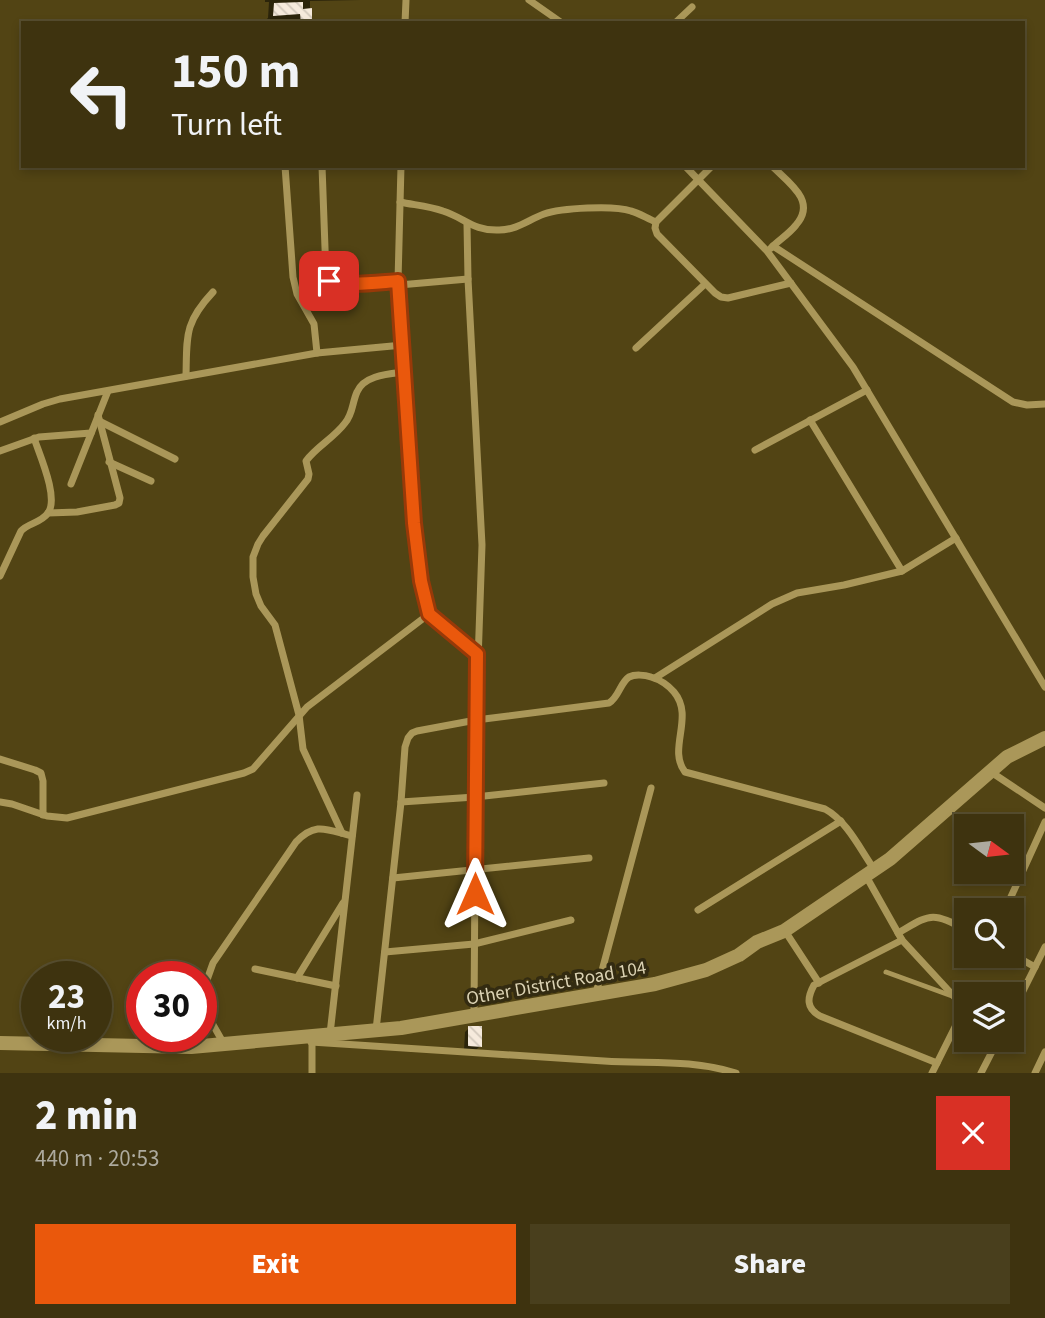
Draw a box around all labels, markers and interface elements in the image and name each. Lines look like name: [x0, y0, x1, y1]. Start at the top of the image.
text: 150 m: [171, 37, 300, 107]
icon: left: [56, 49, 147, 140]
text: Turn left: [171, 102, 282, 148]
pin: [299, 251, 359, 311]
icon: arrive: [310, 262, 348, 300]
north arrow: [954, 814, 1024, 884]
map controls: [954, 814, 1024, 1052]
position arrow: [438, 857, 512, 931]
button: search: [954, 898, 1024, 968]
street label: Other District Road 104: [464, 954, 648, 1013]
speed limit sign: 30: [126, 961, 217, 1052]
text: 23: [48, 972, 85, 1022]
button: layers: [954, 982, 1024, 1052]
text: km/h: [47, 1011, 86, 1036]
text: 2 min: [35, 1086, 138, 1146]
button: close: [936, 1096, 1010, 1170]
text: 440 m · 20:53: [35, 1142, 159, 1175]
button: Exit: [35, 1224, 516, 1304]
button: Share: [530, 1224, 1010, 1304]

